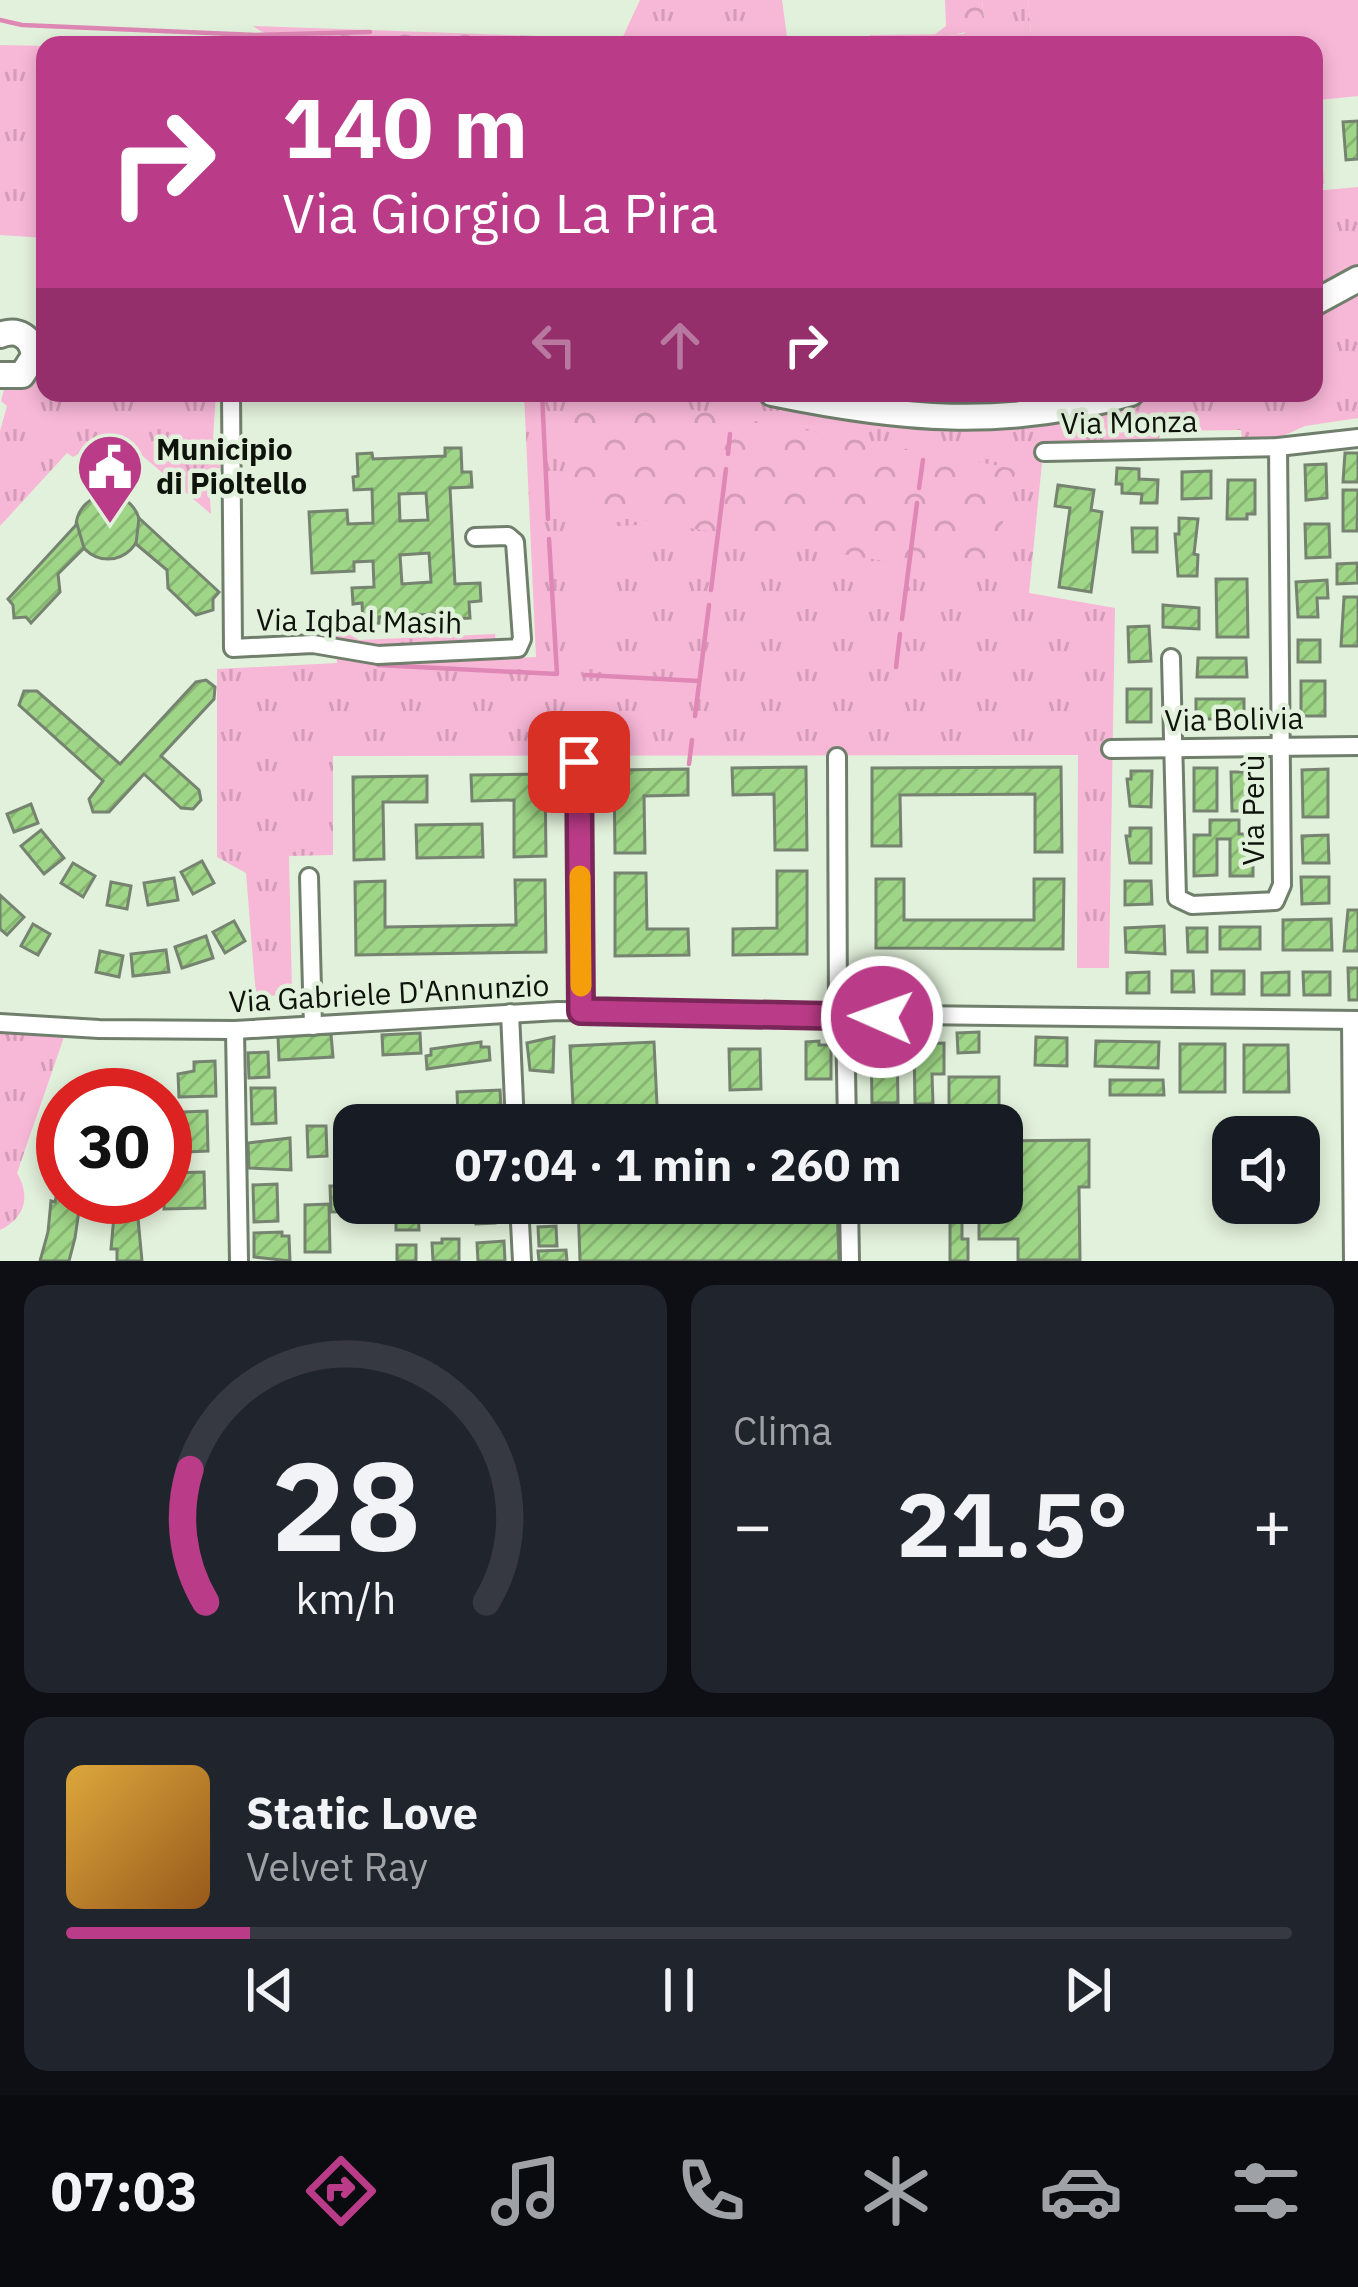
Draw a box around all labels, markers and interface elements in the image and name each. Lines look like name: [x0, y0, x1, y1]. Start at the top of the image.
text: 140 m: [282, 72, 528, 181]
icon: right: [84, 84, 240, 240]
text: Via Giorgio La Pira: [282, 178, 718, 248]
icon: left: [521, 312, 587, 378]
icon: ahead: [647, 312, 713, 378]
icon: right: [773, 312, 839, 378]
street label: Via Monza: [1060, 401, 1198, 442]
place label: Municipio di Pioltello: [156, 429, 307, 502]
public building icon: Municipio di Pioltello: [75, 432, 145, 526]
street label: Via Iqbal Masih: [256, 599, 463, 642]
street label: Via Bolivia: [1164, 698, 1304, 739]
pin: [528, 711, 630, 813]
icon: arrive: [546, 729, 612, 795]
street label: Via Perù: [1233, 755, 1272, 865]
position arrow: [819, 954, 945, 1080]
street label: Via Gabriele D'Annunzio: [228, 965, 550, 1020]
speed limit sign: 30: [36, 1068, 192, 1224]
map controls: [1212, 1116, 1320, 1224]
button: sound: [1212, 1116, 1320, 1224]
text: 07:04 · 1 min · 260 m: [455, 1135, 901, 1193]
text: Clima: [733, 1405, 832, 1456]
text: 28: [271, 1423, 420, 1585]
text: 21.5°: [896, 1465, 1129, 1582]
text: −: [733, 1481, 773, 1567]
text: +: [1252, 1481, 1292, 1567]
text: km/h: [295, 1570, 396, 1626]
text: Static Love: [246, 1783, 478, 1841]
text: Velvet Ray: [246, 1841, 428, 1892]
icon: previous: [237, 1957, 303, 2023]
icon: pause: [646, 1957, 712, 2023]
icon: next: [1055, 1957, 1121, 2023]
icon: directions: [299, 2149, 383, 2233]
icon: music: [484, 2149, 568, 2233]
icon: phone: [669, 2149, 753, 2233]
icon: climate: [854, 2149, 938, 2233]
icon: car: [1039, 2149, 1123, 2233]
icon: filters: [1224, 2149, 1308, 2233]
text: 07:03: [50, 2156, 198, 2226]

